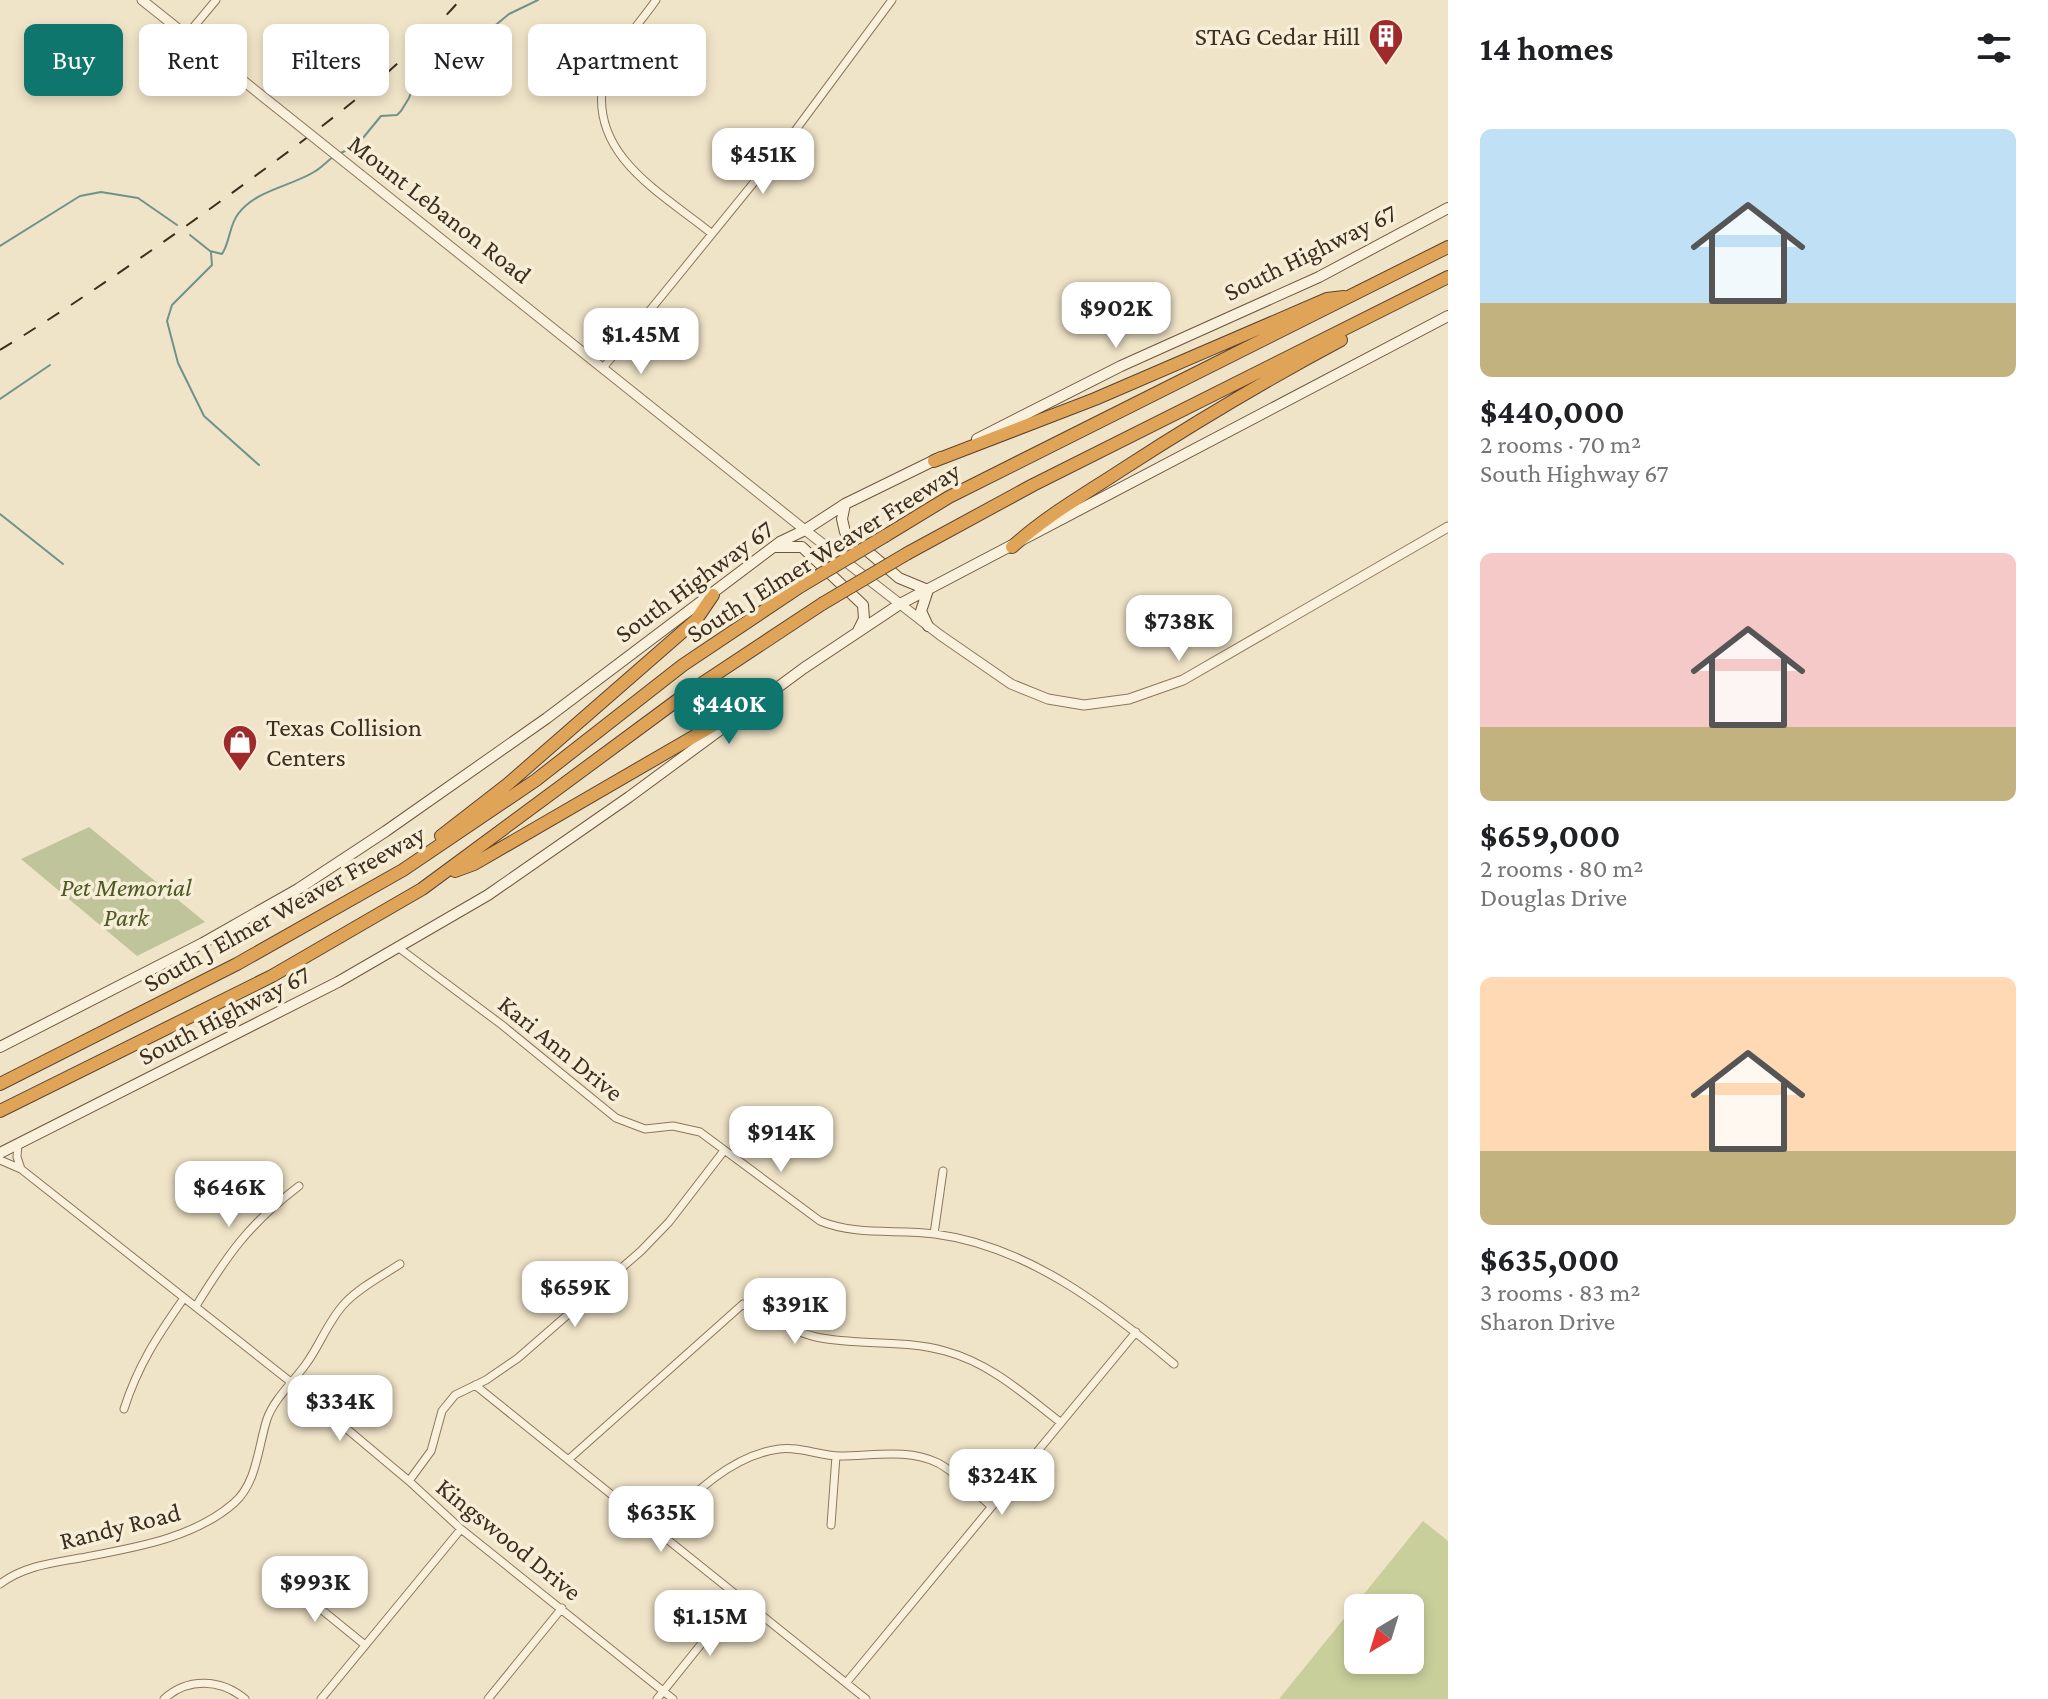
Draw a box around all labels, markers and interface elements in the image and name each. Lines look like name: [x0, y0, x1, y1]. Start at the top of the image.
building icon: STAG Cedar Hill: [1367, 17, 1405, 67]
place label: STAG Cedar Hill: [1195, 22, 1360, 51]
chip: Buy: [24, 24, 123, 96]
chip: Rent: [139, 24, 247, 96]
chip: Filters: [263, 24, 389, 96]
chip: New: [405, 24, 512, 96]
chip: Apartment: [528, 24, 706, 96]
icon: filters: [1972, 26, 2016, 70]
text: 14 homes: [1480, 30, 1613, 67]
pin: $451K: [707, 128, 819, 196]
street label: Mount Lebanon Road: [343, 129, 537, 290]
text: $451K: [730, 139, 796, 168]
icon: home: [1676, 181, 1820, 325]
street label: South Highway 67: [1219, 198, 1401, 307]
pin: $902K: [1060, 282, 1172, 350]
text: $902K: [1080, 293, 1152, 322]
pin: $1.45M: [576, 308, 706, 376]
text: $1.45M: [602, 319, 680, 348]
text: $440,000: [1480, 393, 1625, 430]
text: 2 rooms · 70 m²: [1480, 430, 1641, 459]
street label: South J Elmer Weaver Freeway: [681, 456, 966, 649]
text: South Highway 67: [1480, 459, 1669, 488]
street label: South Highway 67: [610, 514, 779, 649]
pin: $738K: [1123, 595, 1235, 663]
icon: home: [1676, 605, 1820, 749]
text: $738K: [1144, 606, 1214, 635]
pin: $440K: [673, 678, 785, 746]
text: $440K: [692, 689, 766, 718]
place label: Texas Collision Centers: [266, 713, 422, 772]
shop icon: Texas Collision Centers: [221, 723, 259, 773]
text: $659,000: [1480, 817, 1620, 854]
street label: South J Elmer Weaver Freeway: [139, 818, 431, 998]
text: 2 rooms · 80 m²: [1480, 854, 1643, 883]
park label: Pet Memorial Park: [60, 873, 192, 932]
text: Douglas Drive: [1480, 883, 1627, 912]
street label: South Highway 67: [134, 960, 315, 1071]
street label: Kari Ann Drive: [493, 989, 629, 1107]
icon: home: [1676, 1029, 1820, 1173]
pin: $914K: [725, 1106, 837, 1174]
text: $914K: [747, 1117, 815, 1146]
pin: $646K: [173, 1161, 285, 1229]
text: $646K: [193, 1172, 265, 1201]
text: $635,000: [1480, 1241, 1619, 1278]
pin: $659K: [519, 1261, 631, 1329]
text: $659K: [540, 1272, 610, 1301]
pin: $391K: [739, 1278, 851, 1346]
text: 3 rooms · 83 m²: [1480, 1278, 1641, 1307]
text: $391K: [762, 1289, 828, 1318]
text: Sharon Drive: [1480, 1307, 1615, 1336]
pin: $334K: [284, 1375, 396, 1443]
text: $334K: [306, 1386, 374, 1415]
pin: $324K: [946, 1449, 1058, 1517]
text: $324K: [967, 1460, 1037, 1489]
street label: Kingswood Drive: [430, 1472, 587, 1607]
pin: $635K: [605, 1486, 717, 1554]
street label: Randy Road: [57, 1497, 184, 1555]
text: $635K: [627, 1497, 695, 1526]
pin: $993K: [259, 1556, 371, 1624]
text: $993K: [280, 1567, 350, 1596]
pin: $1.15M: [645, 1590, 775, 1658]
north arrow: [1344, 1594, 1424, 1674]
map controls: [1344, 1594, 1424, 1674]
text: $1.15M: [672, 1601, 748, 1630]

